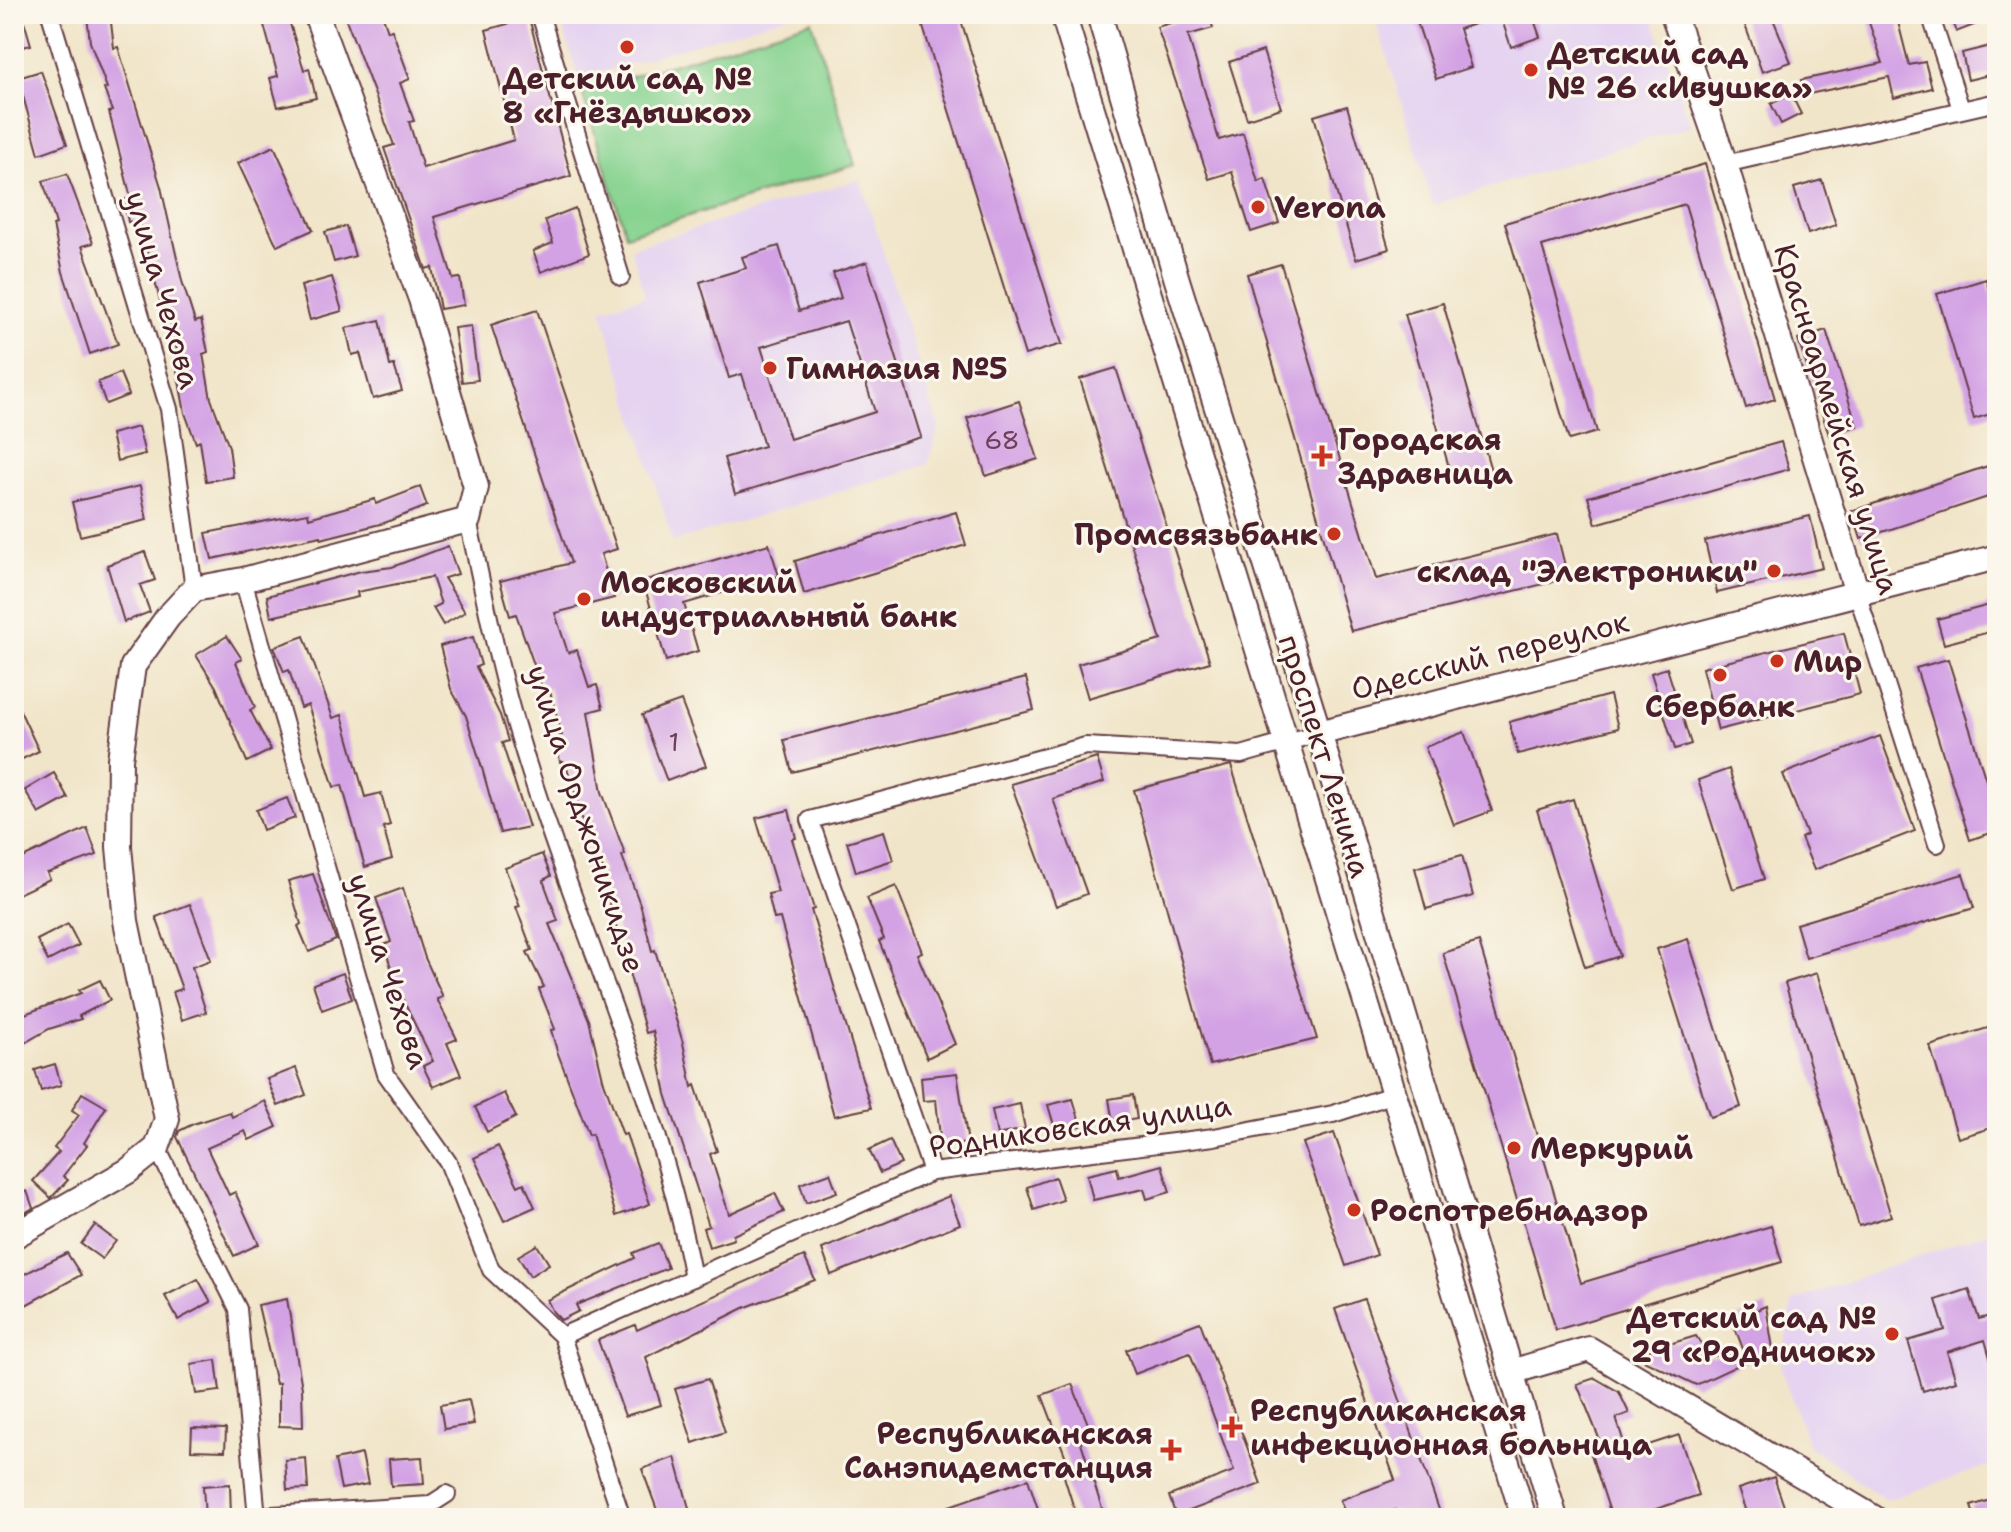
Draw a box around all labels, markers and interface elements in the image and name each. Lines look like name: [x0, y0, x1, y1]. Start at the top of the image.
place label: Детский сад № 26 «Ивушка»: [1547, 33, 1812, 108]
marker: Детский сад № 8 «Гнёздышко»: [618, 38, 636, 56]
place label: Детский сад № 8 «Гнёздышко»: [502, 58, 752, 133]
marker: Детский сад № 26 «Ивушка»: [1522, 61, 1540, 79]
street label: улица Чехова: [115, 186, 211, 394]
place label: Verona: [1274, 187, 1386, 228]
marker: Verona: [1249, 198, 1267, 216]
street label: Красноармейская улица: [1764, 239, 1910, 600]
place label: Гимназия №5: [786, 348, 1008, 389]
marker: Гимназия №5: [761, 359, 779, 377]
place label: Городская Здравница: [1338, 419, 1513, 494]
house number: 68: [984, 422, 1020, 457]
marker: Городская Здравница: [1313, 447, 1331, 465]
place label: Промсвязьбанк: [1074, 514, 1318, 555]
marker: Промсвязьбанк: [1325, 525, 1343, 543]
place label: склад "Электроники": [1417, 551, 1758, 592]
place label: Московский индустриальный банк: [600, 562, 958, 637]
marker: склад "Электроники": [1765, 562, 1783, 580]
marker: Московский индустриальный банк: [575, 590, 593, 608]
street label: Одесский переулок: [1347, 601, 1633, 709]
street label: проспект Ленина: [1269, 629, 1382, 883]
place label: Мир: [1793, 641, 1862, 682]
marker: Мир: [1768, 652, 1786, 670]
street label: улица Орджоникидзе: [517, 660, 655, 978]
marker: Сбербанк: [1711, 666, 1729, 684]
place label: Сбербанк: [1645, 686, 1795, 727]
house number: 1: [669, 724, 679, 759]
street label: улица Чехова: [338, 868, 440, 1074]
street label: Родниковская улица: [926, 1084, 1234, 1168]
place label: Меркурий: [1530, 1128, 1693, 1169]
marker: Меркурий: [1505, 1139, 1523, 1157]
place label: Роспотребнадзор: [1370, 1190, 1648, 1231]
marker: Роспотребнадзор: [1345, 1201, 1363, 1219]
place label: Детский сад № 29 «Родничок»: [1626, 1297, 1876, 1372]
marker: Детский сад № 29 «Родничок»: [1883, 1325, 1901, 1343]
place label: Республиканская инфекционная больница: [1250, 1390, 1653, 1465]
place label: Республиканская Санэпидемстанция: [844, 1413, 1153, 1488]
marker: Республиканская инфекционная больница: [1221, 1416, 1243, 1438]
marker: Республиканская Санэпидемстанция: [1160, 1439, 1182, 1461]

